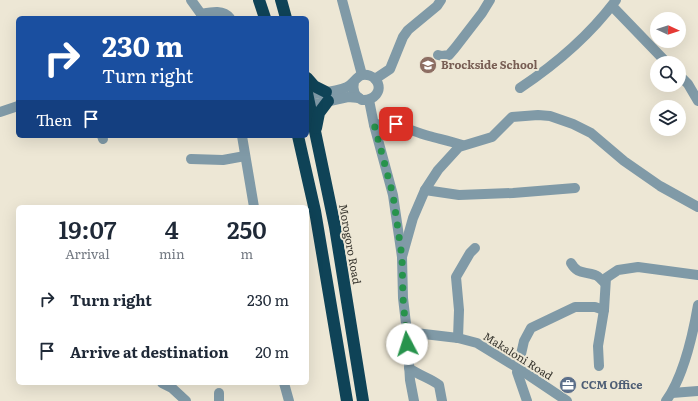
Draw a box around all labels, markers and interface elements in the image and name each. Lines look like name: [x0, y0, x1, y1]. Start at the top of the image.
north arrow: [650, 12, 686, 48]
map controls: [650, 12, 686, 136]
text: 230 m: [102, 24, 183, 66]
icon: right: [36, 32, 88, 84]
school or university icon: Brockside School: [418, 55, 438, 75]
place label: Brockside School: [441, 56, 538, 72]
button: search: [650, 56, 686, 92]
text: Turn right: [102, 62, 193, 89]
button: layers: [650, 100, 686, 136]
pin: [379, 107, 413, 141]
text: Then: [36, 108, 72, 131]
icon: arrive: [80, 108, 102, 130]
icon: arrive: [385, 113, 407, 135]
street label: Morogoro Road: [336, 202, 366, 286]
text: 19:07: [58, 211, 117, 246]
text: 4: [165, 211, 179, 246]
text: 250: [227, 211, 267, 246]
text: Arrival: [65, 244, 110, 263]
text: min: [159, 244, 184, 263]
text: m: [240, 244, 253, 263]
icon: right: [36, 288, 58, 310]
text: Turn right: [70, 288, 152, 311]
text: 230 m: [247, 288, 289, 311]
position arrow: [386, 323, 428, 365]
street label: Makaloni Road: [481, 327, 557, 383]
icon: arrive: [36, 340, 58, 362]
text: Arrive at destination: [70, 340, 229, 363]
text: 20 m: [255, 340, 289, 363]
office icon: CCM Office: [558, 375, 578, 395]
place label: CCM Office: [581, 376, 642, 392]

